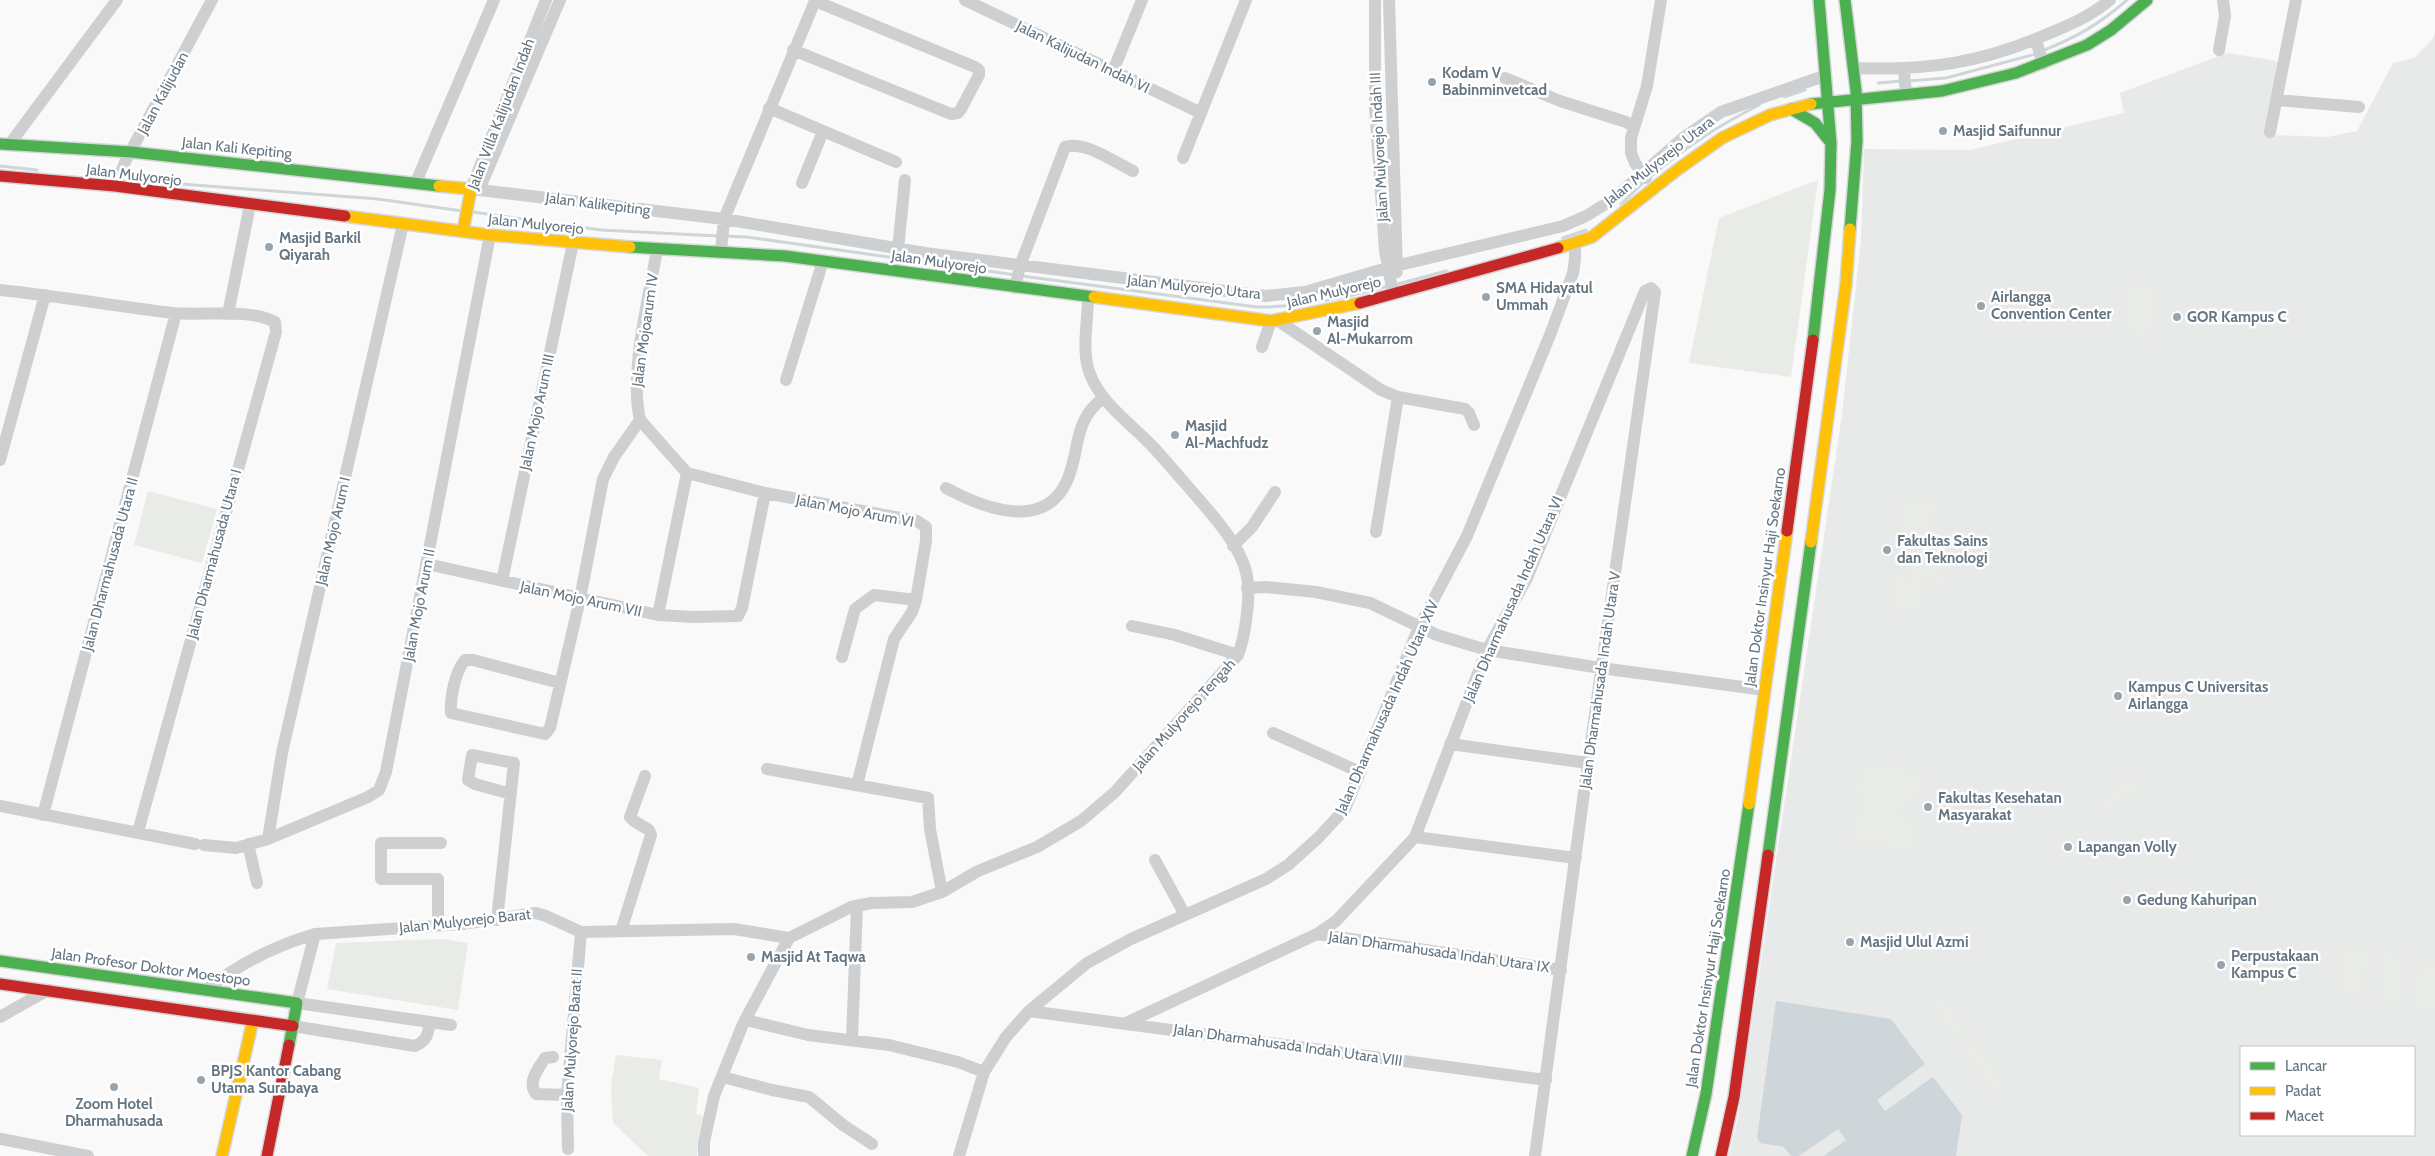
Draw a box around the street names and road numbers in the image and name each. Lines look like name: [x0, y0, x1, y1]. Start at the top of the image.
street label: Jalan Kalijudan Indah VI: [1012, 16, 1153, 97]
street label: Jalan Villa Kalijudan Indah: [463, 36, 538, 193]
street label: Jalan Kalijudan: [133, 49, 192, 138]
street label: Jalan Mulyorejo Indah III: [1366, 72, 1392, 223]
street label: Jalan Mulyorejo Utara: [1600, 112, 1718, 210]
street label: Jalan Kali Kepiting: [180, 133, 293, 163]
street label: Jalan Mulyorejo: [84, 160, 183, 190]
street label: Jalan Kalikepiting: [544, 189, 652, 219]
street label: Jalan Mulyorejo: [486, 210, 585, 238]
street label: Jalan Mulyorejo: [889, 246, 988, 278]
street label: Jalan Mojoarum IV: [628, 271, 662, 389]
street label: Jalan Mulyorejo Utara: [1125, 271, 1262, 303]
street label: Jalan Mulyorejo: [1284, 272, 1383, 312]
street label: Jalan Mojo Arum III: [516, 352, 558, 473]
street label: Jalan Doktor Insinyur Haji Soekarno: [1741, 466, 1789, 689]
street label: Jalan Dharmahusada Utara I: [182, 467, 245, 642]
street label: Jalan Dharmahusada Utara II: [78, 475, 142, 654]
street label: Jalan Mojo Arum I: [312, 475, 354, 588]
street label: Jalan Mojo Arum VI: [794, 491, 916, 531]
street label: Jalan Dharmahusada Indah Utara VI: [1459, 493, 1567, 706]
street label: Jalan Mojo Arum II: [399, 547, 439, 664]
street label: Jalan Dharmahusada Indah Utara V: [1576, 569, 1624, 791]
street label: Jalan Mojo Arum VII: [518, 577, 643, 621]
street label: Jalan Dharmahusada Indah Utara XIV: [1331, 597, 1443, 818]
street label: Jalan Mulyorejo Tengah: [1128, 655, 1239, 776]
street label: Jalan Doktor Insinyur Haji Soekarno: [1682, 867, 1734, 1090]
street label: Jalan Mulyorejo Barat: [397, 905, 532, 937]
street label: Jalan Dharmahusada Indah Utara IX: [1326, 927, 1551, 976]
street label: Jalan Profesor Doktor Moestopo: [49, 944, 252, 990]
street label: Jalan Mulyorejo Barat II: [558, 968, 586, 1113]
street label: Jalan Dharmahusada Indah Utara VIII: [1171, 1020, 1404, 1070]

